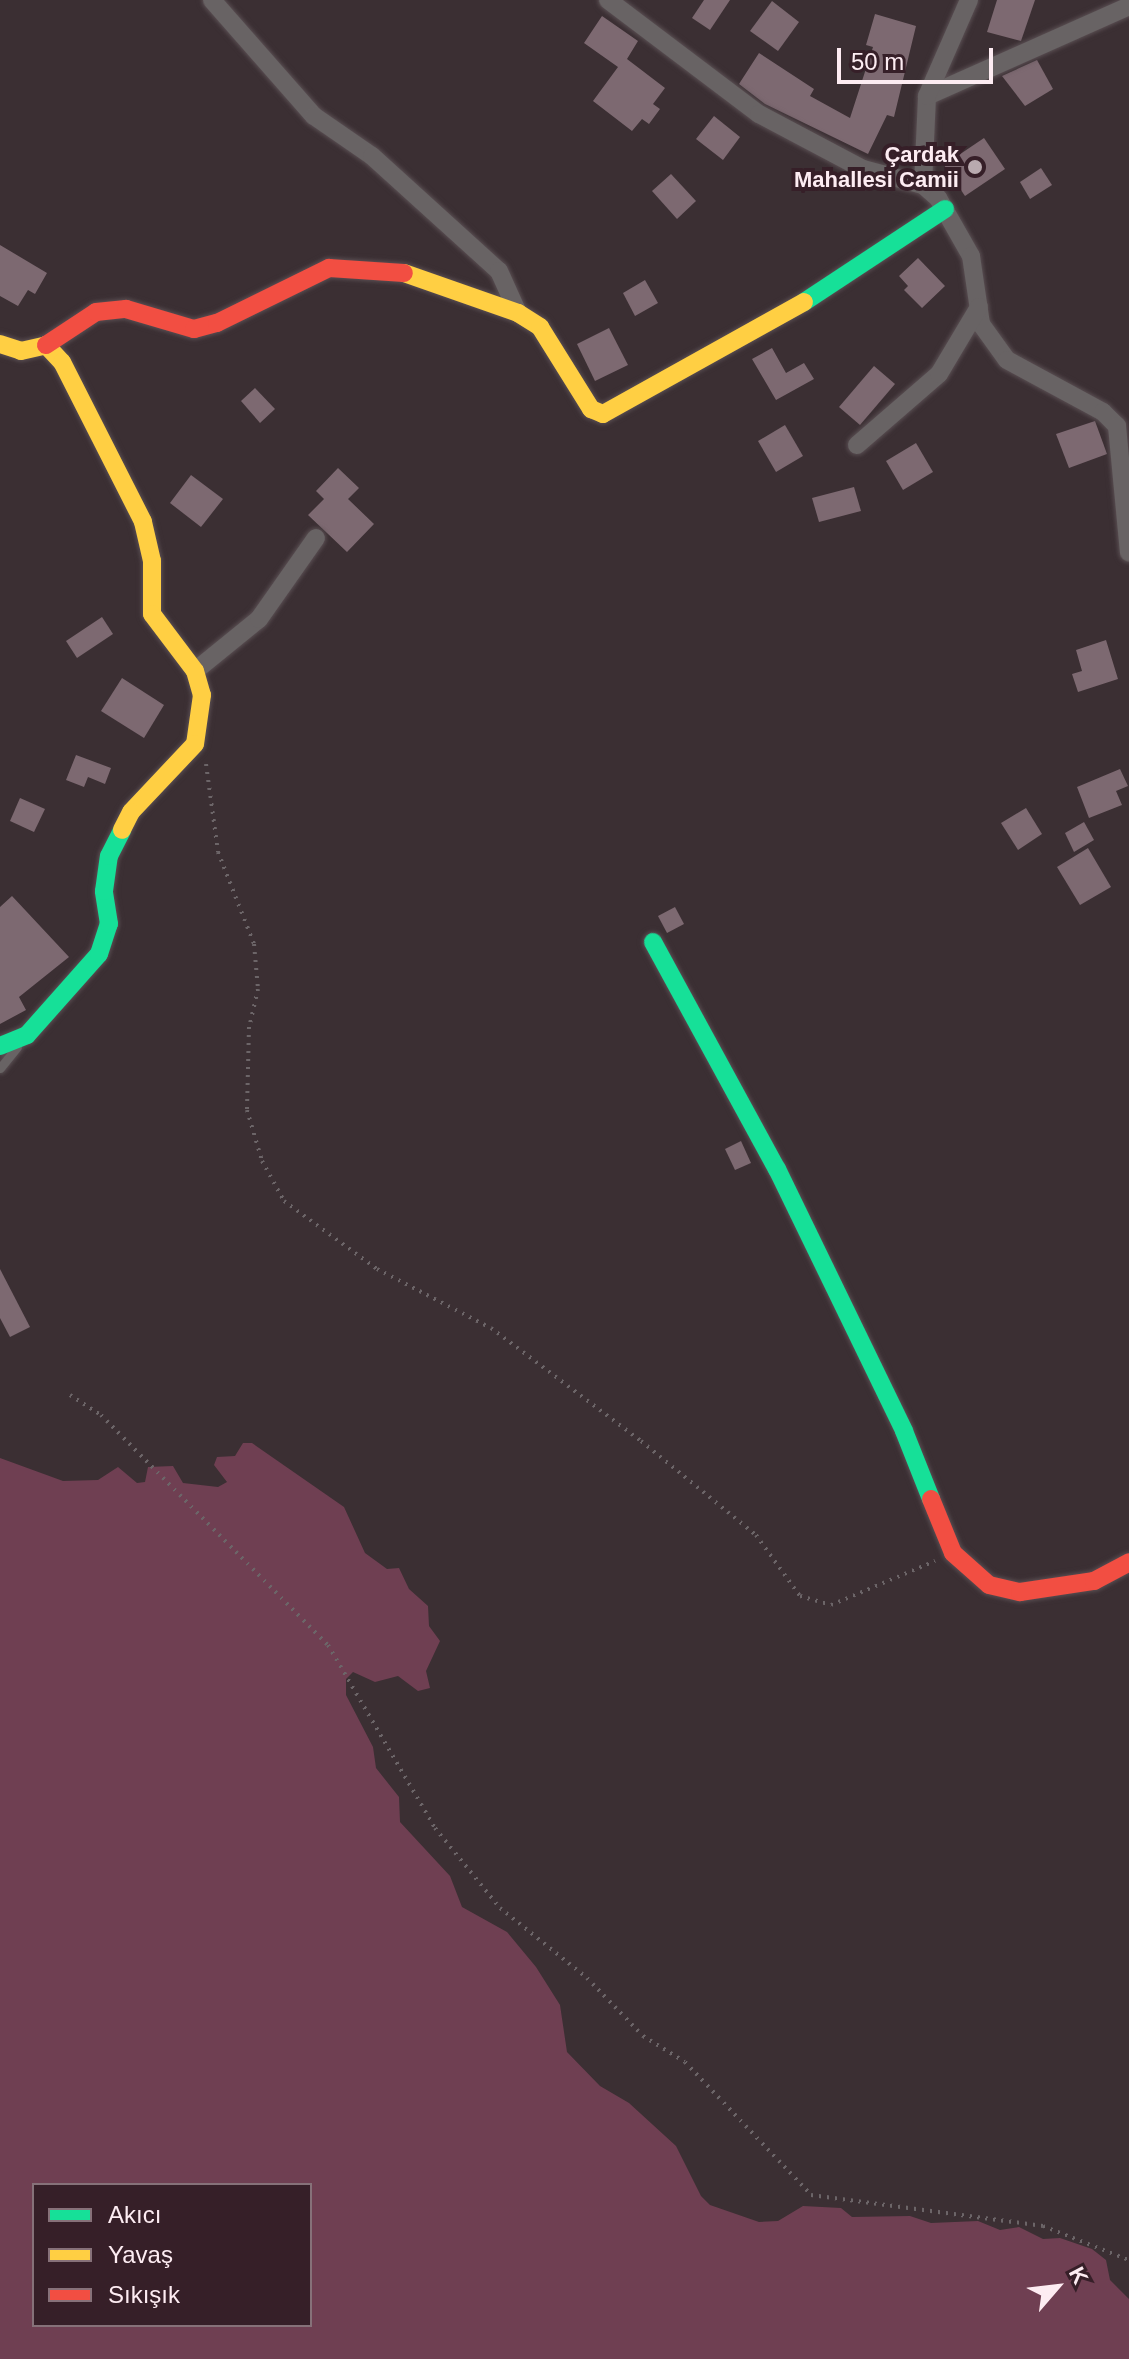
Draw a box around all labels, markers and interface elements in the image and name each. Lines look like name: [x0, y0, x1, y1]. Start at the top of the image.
scale bar: [841, 32, 997, 82]
text: 50 m: [851, 48, 904, 75]
place label: Çardak Mahallesi Camii: [794, 141, 959, 192]
marker: Çardak Mahallesi Camii: [966, 158, 984, 176]
legend: [32, 2183, 312, 2327]
text: Akıcı: [108, 2201, 161, 2228]
text: Yavaş: [108, 2241, 173, 2268]
north arrow: [1017, 2247, 1097, 2327]
text: K: [1064, 2263, 1093, 2288]
text: Sıkışık: [108, 2281, 180, 2308]

